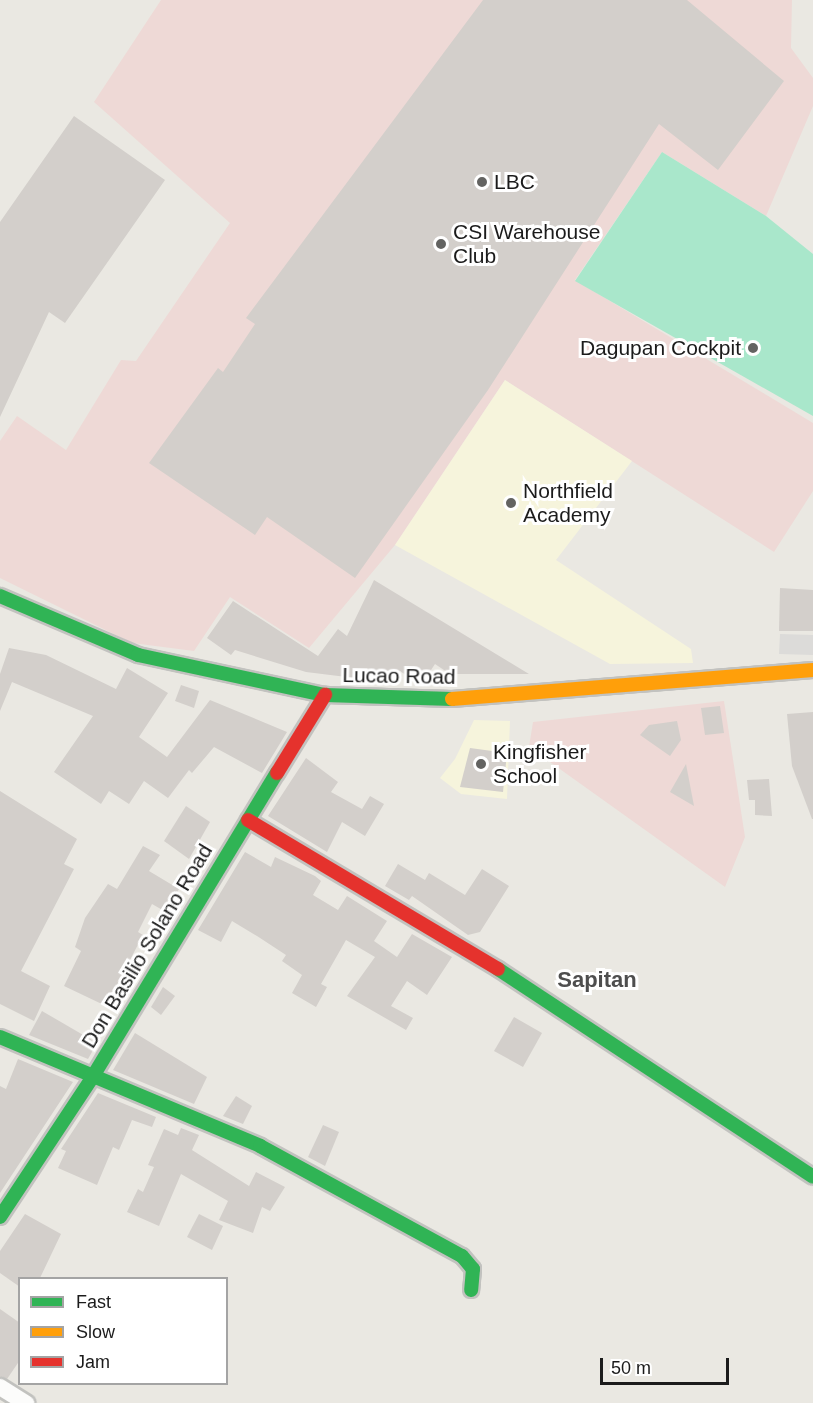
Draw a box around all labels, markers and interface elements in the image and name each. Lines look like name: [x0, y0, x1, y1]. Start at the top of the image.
place label: LBC: [494, 169, 535, 195]
marker: LBC: [475, 175, 489, 189]
place label: CSI Warehouse Club: [453, 219, 600, 269]
marker: CSI Warehouse Club: [434, 237, 448, 251]
place label: Dagupan Cockpit: [580, 335, 741, 361]
marker: Dagupan Cockpit: [746, 341, 760, 355]
place label: Northfield Academy: [523, 478, 613, 528]
marker: Northfield Academy: [504, 496, 518, 510]
street label: Lucao Road: [342, 662, 456, 690]
place label: Kingfisher School: [493, 739, 586, 789]
marker: Kingfisher School: [474, 757, 488, 771]
street label: Don Basilio Solano Road: [76, 839, 218, 1053]
district label: Sapitan: [557, 967, 637, 993]
legend: [18, 1277, 228, 1385]
text: Fast: [76, 1292, 111, 1312]
text: Slow: [76, 1322, 115, 1342]
scale bar: [603, 1346, 732, 1384]
text: Jam: [76, 1352, 110, 1372]
text: 50 m: [611, 1358, 651, 1378]

